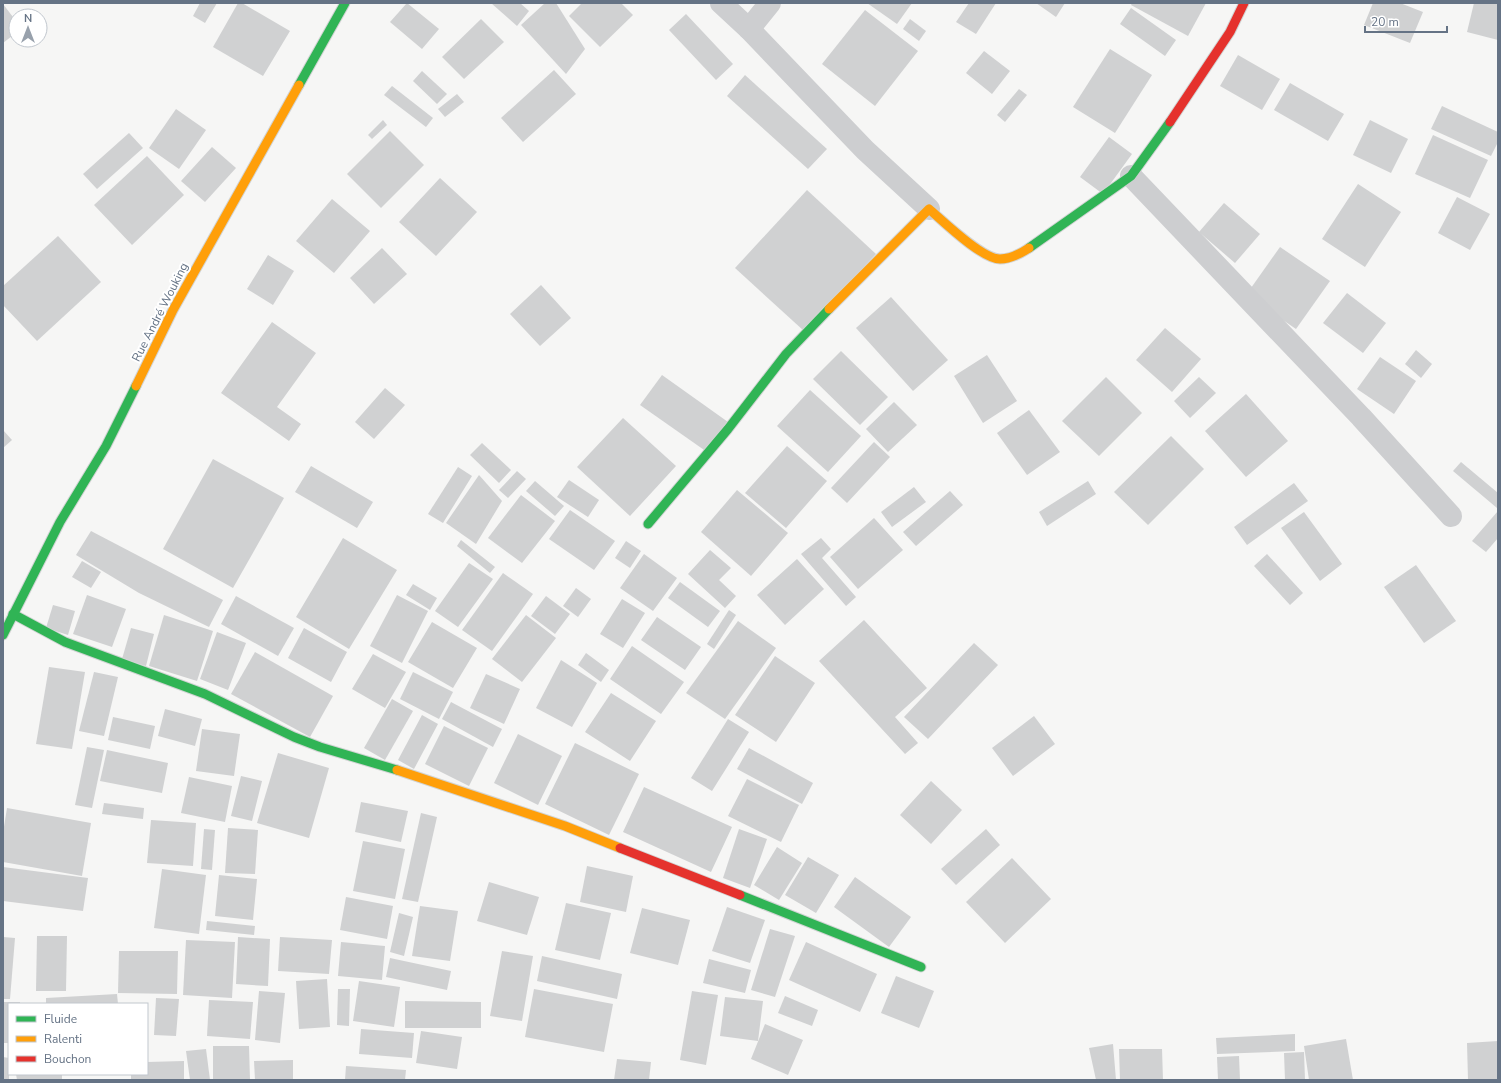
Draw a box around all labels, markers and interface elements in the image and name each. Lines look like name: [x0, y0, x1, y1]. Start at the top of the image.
north arrow: [8, 8, 48, 48]
scale bar: [1365, 8, 1447, 34]
text: N: [24, 11, 32, 26]
text: 20 m: [1371, 14, 1399, 30]
street label: Rue André Wouking: [128, 260, 192, 364]
legend: [8, 1003, 148, 1075]
text: Fluide: [44, 1011, 77, 1027]
text: Ralenti: [44, 1031, 82, 1047]
text: Bouchon: [44, 1051, 91, 1067]

